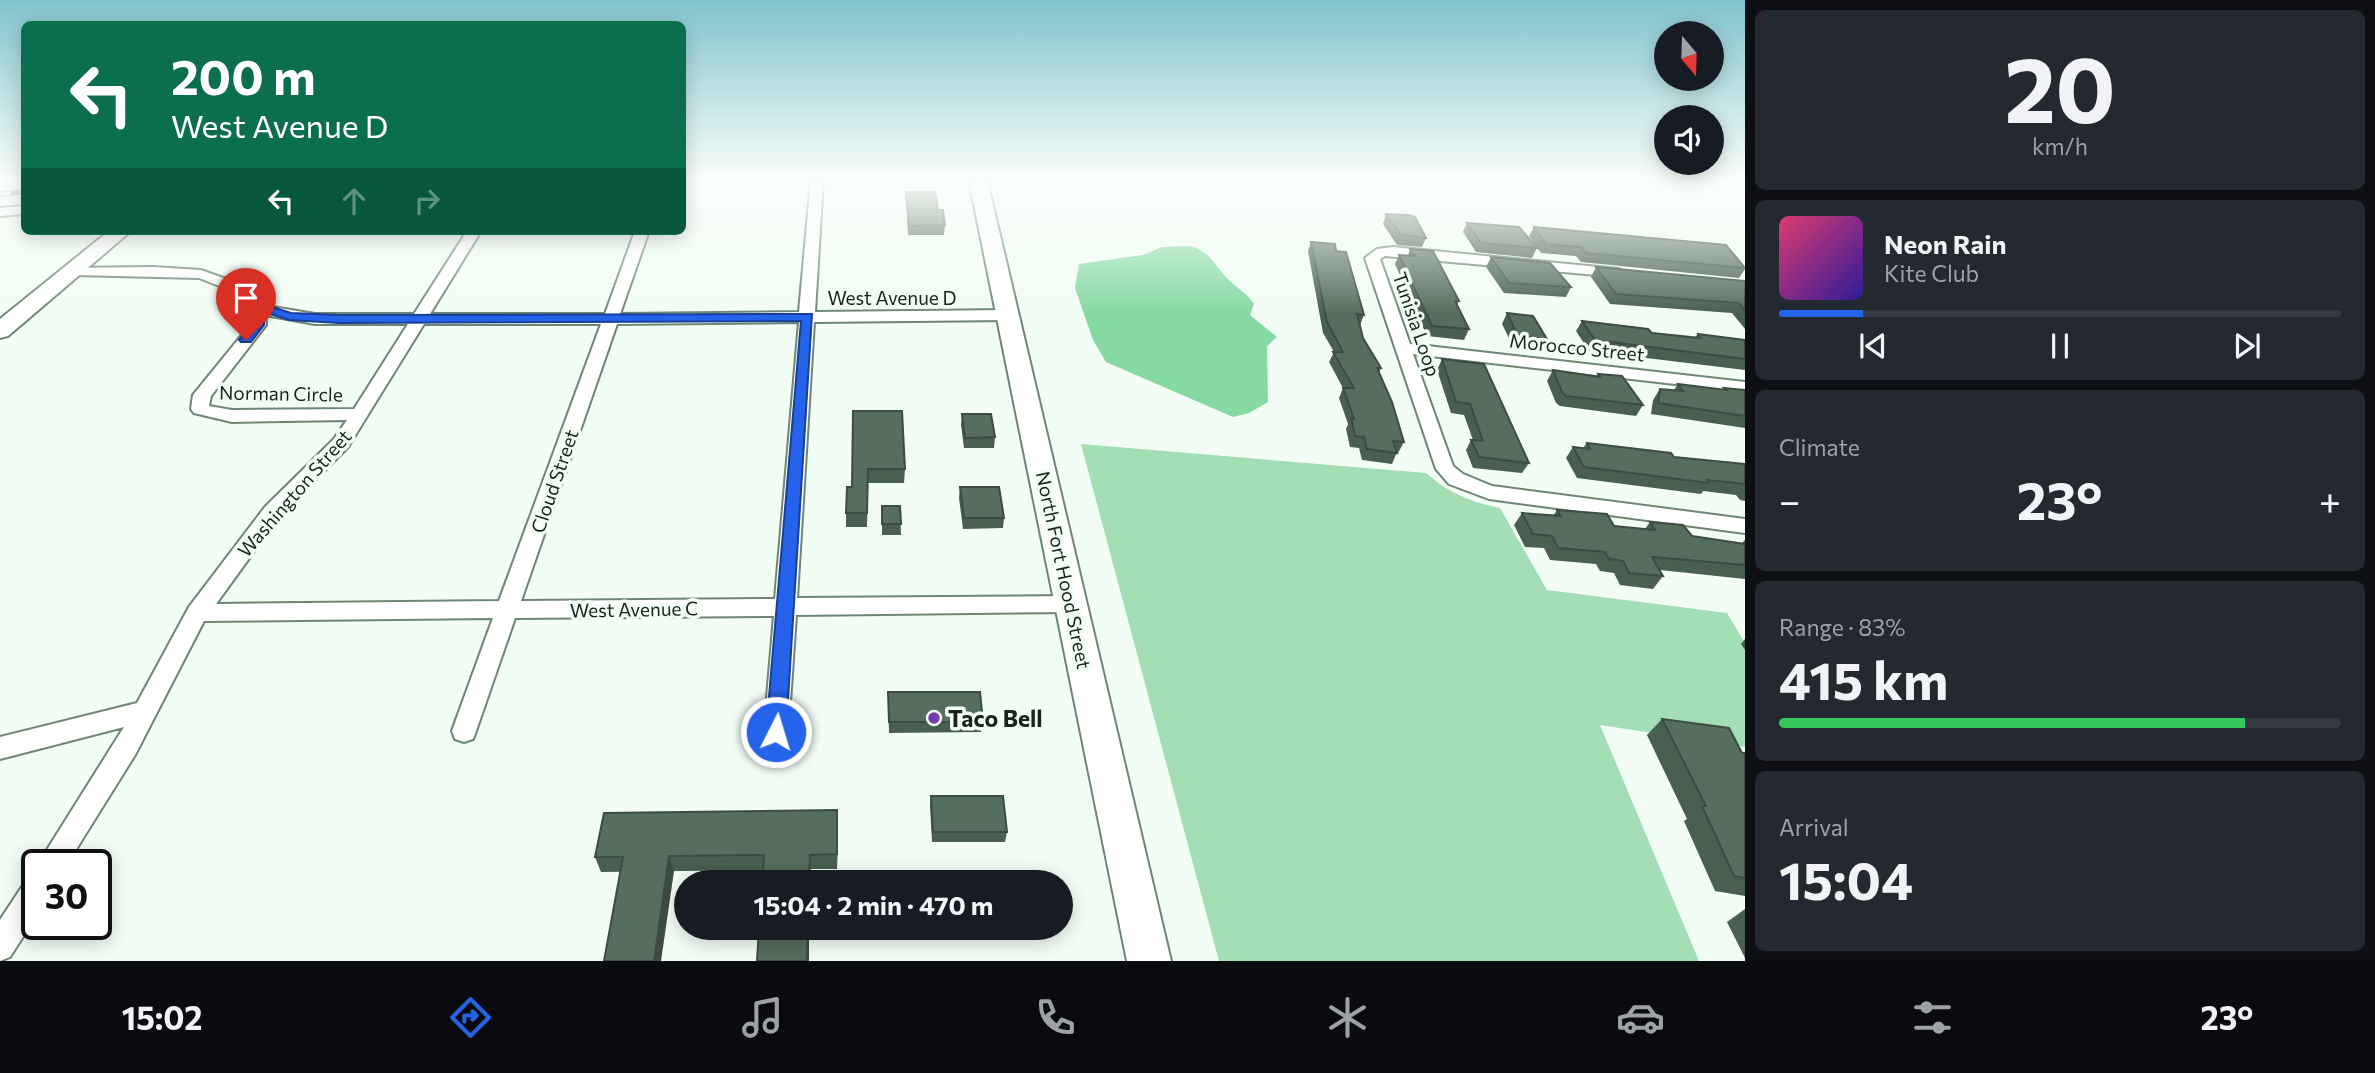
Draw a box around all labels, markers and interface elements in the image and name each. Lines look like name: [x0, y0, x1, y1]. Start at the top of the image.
north arrow: [1654, 21, 1724, 91]
map controls: [1654, 21, 1724, 175]
text: 20: [2004, 30, 2116, 142]
text: 200 m: [171, 45, 316, 105]
icon: left: [56, 49, 147, 140]
text: West Avenue D: [171, 105, 388, 145]
button: sound: [1654, 105, 1724, 175]
text: km/h: [2032, 132, 2088, 160]
icon: left: [262, 182, 300, 220]
icon: ahead: [335, 182, 373, 220]
icon: right: [408, 182, 446, 220]
text: Neon Rain: [1884, 228, 2007, 259]
text: Kite Club: [1884, 259, 1979, 287]
pin: [216, 268, 276, 340]
street label: Tunisia Loop: [1388, 269, 1446, 379]
icon: arrive: [227, 279, 265, 317]
street label: West Avenue D: [827, 286, 957, 309]
icon: previous: [1854, 327, 1892, 365]
icon: pause: [2041, 327, 2079, 365]
icon: next: [2228, 327, 2266, 365]
street label: Morocco Street: [1508, 328, 1646, 366]
street label: Norman Circle: [219, 380, 343, 406]
street label: Washington Street: [232, 424, 356, 561]
street label: Cloud Street: [526, 426, 583, 536]
text: Climate: [1779, 433, 1860, 461]
text: 23°: [2017, 467, 2103, 531]
street label: North Fort Hood Street: [1032, 469, 1096, 671]
text: −: [1779, 476, 1801, 523]
text: +: [2319, 476, 2341, 523]
street label: West Avenue C: [570, 596, 698, 622]
text: Range · 83%: [1779, 613, 1905, 641]
text: 415 km: [1779, 647, 1948, 711]
position arrow: [739, 695, 813, 769]
place label: Taco Bell: [948, 704, 1043, 732]
marker: Taco Bell: [926, 710, 942, 726]
text: Arrival: [1779, 813, 1849, 841]
text: 15:04: [1779, 847, 1913, 911]
speed limit sign: 30: [21, 849, 112, 940]
text: 15:04 · 2 min · 470 m: [754, 889, 993, 920]
icon: directions: [446, 993, 495, 1042]
icon: music: [738, 993, 787, 1042]
icon: phone: [1031, 993, 1080, 1042]
icon: climate: [1323, 993, 1372, 1042]
icon: car: [1616, 993, 1665, 1042]
icon: filters: [1908, 993, 1957, 1042]
text: 15:02: [122, 997, 203, 1037]
text: 23°: [2200, 997, 2253, 1037]

